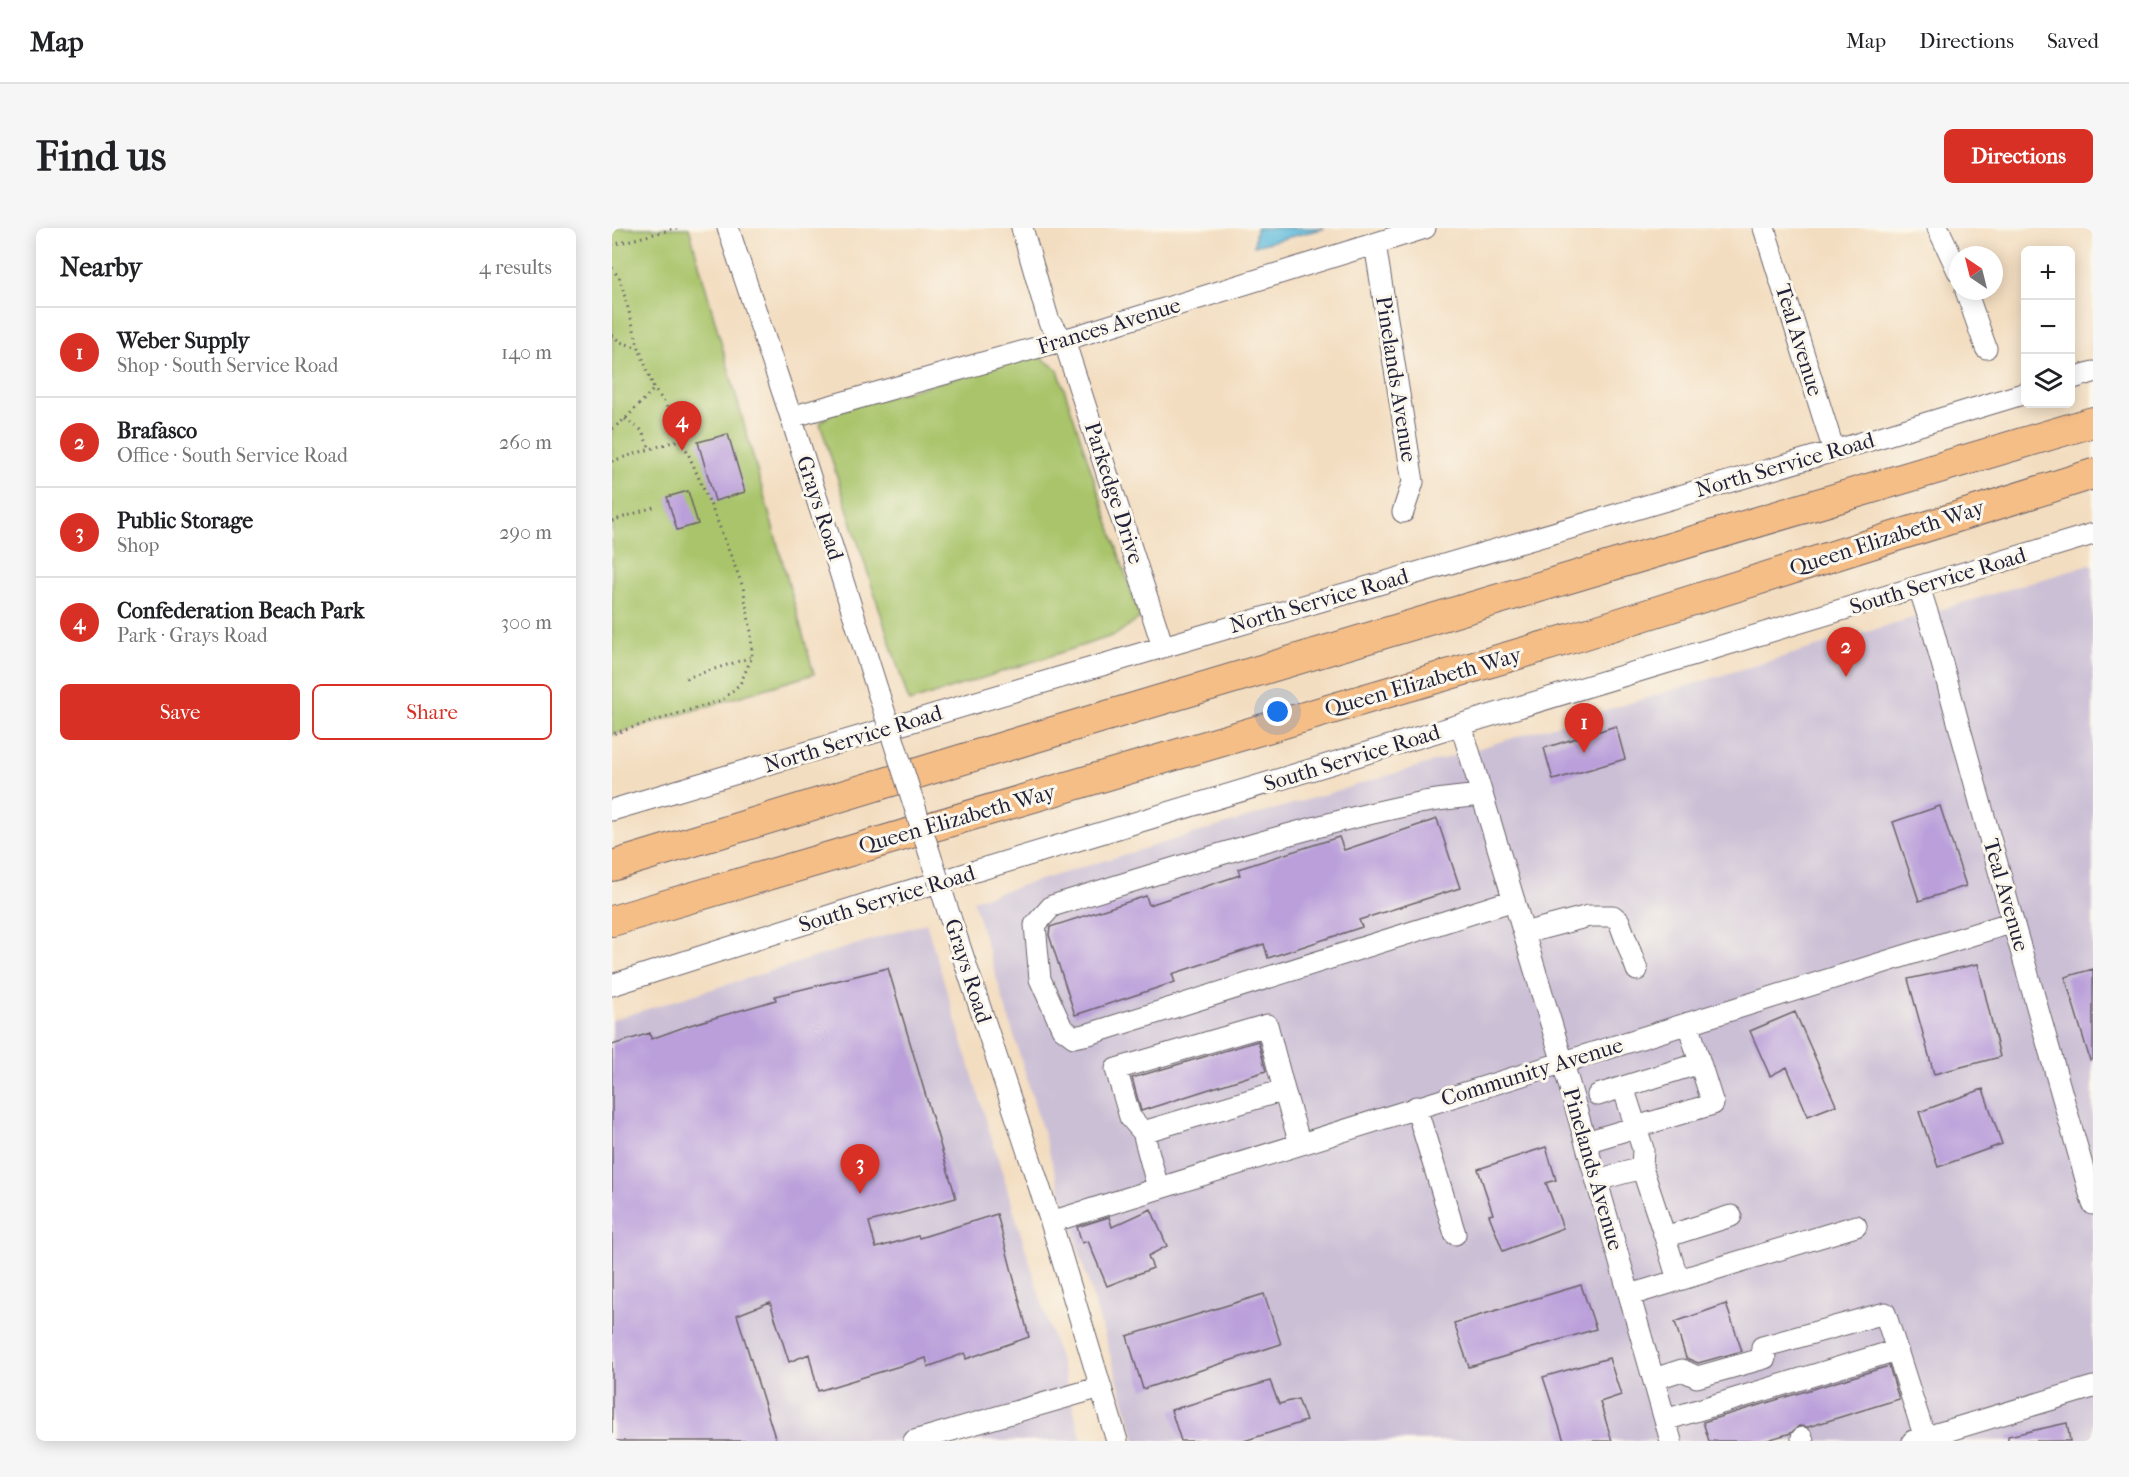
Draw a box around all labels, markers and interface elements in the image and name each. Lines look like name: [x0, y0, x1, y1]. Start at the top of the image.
text: Map: [30, 25, 84, 58]
text: Map: [1846, 29, 1886, 53]
text: Directions: [1919, 29, 2014, 53]
text: Saved: [2047, 29, 2099, 53]
button: Directions: [1944, 129, 2093, 183]
text: Find us: [36, 132, 166, 181]
north arrow: [1949, 246, 2003, 300]
map controls: [2021, 246, 2075, 408]
button: +: [2021, 246, 2075, 300]
text: Nearby: [60, 252, 142, 283]
text: 4 results: [479, 256, 552, 279]
street label: Teal Avenue: [1770, 281, 1828, 399]
street label: Frances Avenue: [1034, 292, 1184, 360]
street label: Pinelands Avenue: [1370, 294, 1422, 464]
button: −: [2021, 300, 2075, 354]
text: Weber Supply: [117, 328, 249, 354]
text: 1: [76, 341, 83, 364]
text: 140 m: [501, 341, 552, 364]
text: Shop · South Service Road: [117, 354, 338, 377]
button: layers: [2021, 354, 2075, 408]
pin: 4: [662, 402, 702, 451]
text: Brafasco: [117, 418, 197, 444]
street label: Parkedge Drive: [1079, 419, 1149, 567]
street label: North Service Road: [1693, 427, 1878, 503]
text: 2: [74, 431, 85, 454]
text: 260 m: [499, 431, 552, 454]
text: Office · South Service Road: [117, 444, 348, 467]
street label: Grays Road: [791, 453, 849, 564]
street label: Queen Elizabeth Way: [1786, 494, 1989, 582]
text: Public Storage: [117, 508, 253, 534]
text: 3: [75, 521, 84, 544]
text: 290 m: [499, 521, 552, 544]
text: Shop: [117, 534, 159, 557]
street label: South Service Road: [1847, 542, 2030, 620]
street label: North Service Road: [1227, 563, 1412, 639]
text: Confederation Beach Park: [117, 598, 364, 624]
text: 4: [74, 611, 85, 634]
text: 300 m: [501, 611, 552, 634]
text: Park · Grays Road: [117, 624, 268, 647]
pin: 2: [1826, 628, 1866, 677]
street label: Queen Elizabeth Way: [1322, 641, 1526, 723]
button: Save: [60, 684, 300, 740]
button: Share: [312, 684, 552, 740]
your location: [1263, 697, 1292, 726]
street label: North Service Road: [761, 699, 946, 778]
pin: 1: [1564, 704, 1604, 753]
street label: South Service Road: [1261, 719, 1444, 797]
street label: Queen Elizabeth Way: [856, 778, 1060, 860]
street label: Teal Avenue: [1978, 836, 2034, 954]
street label: South Service Road: [796, 860, 979, 938]
street label: Grays Road: [939, 916, 997, 1027]
street label: Community Avenue: [1438, 1032, 1626, 1112]
street label: Pinelands Avenue: [1557, 1085, 1629, 1253]
pin: 3: [840, 1144, 880, 1194]

